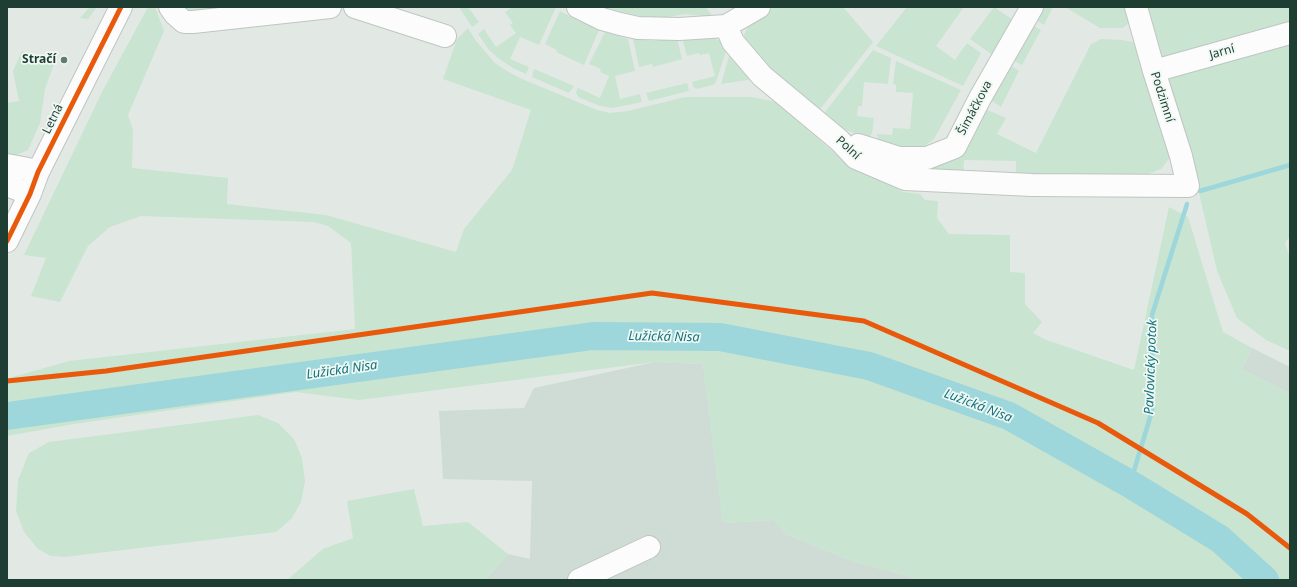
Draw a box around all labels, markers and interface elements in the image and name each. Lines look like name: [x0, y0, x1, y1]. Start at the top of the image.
street label: Jarní: [1208, 42, 1236, 62]
place label: Stračí: [22, 53, 56, 67]
marker: Stračí: [59, 55, 69, 65]
street label: Podzimní: [1147, 70, 1177, 124]
street label: Šimáčkova: [955, 78, 995, 138]
street label: Letná: [40, 102, 66, 136]
street label: Polní: [833, 133, 863, 163]
water label: Pavlovický potok: [1142, 319, 1160, 415]
water label: Lužická Nisa: [628, 329, 700, 345]
water label: Lužická Nisa: [306, 357, 378, 383]
water label: Lužická Nisa: [942, 386, 1014, 426]

